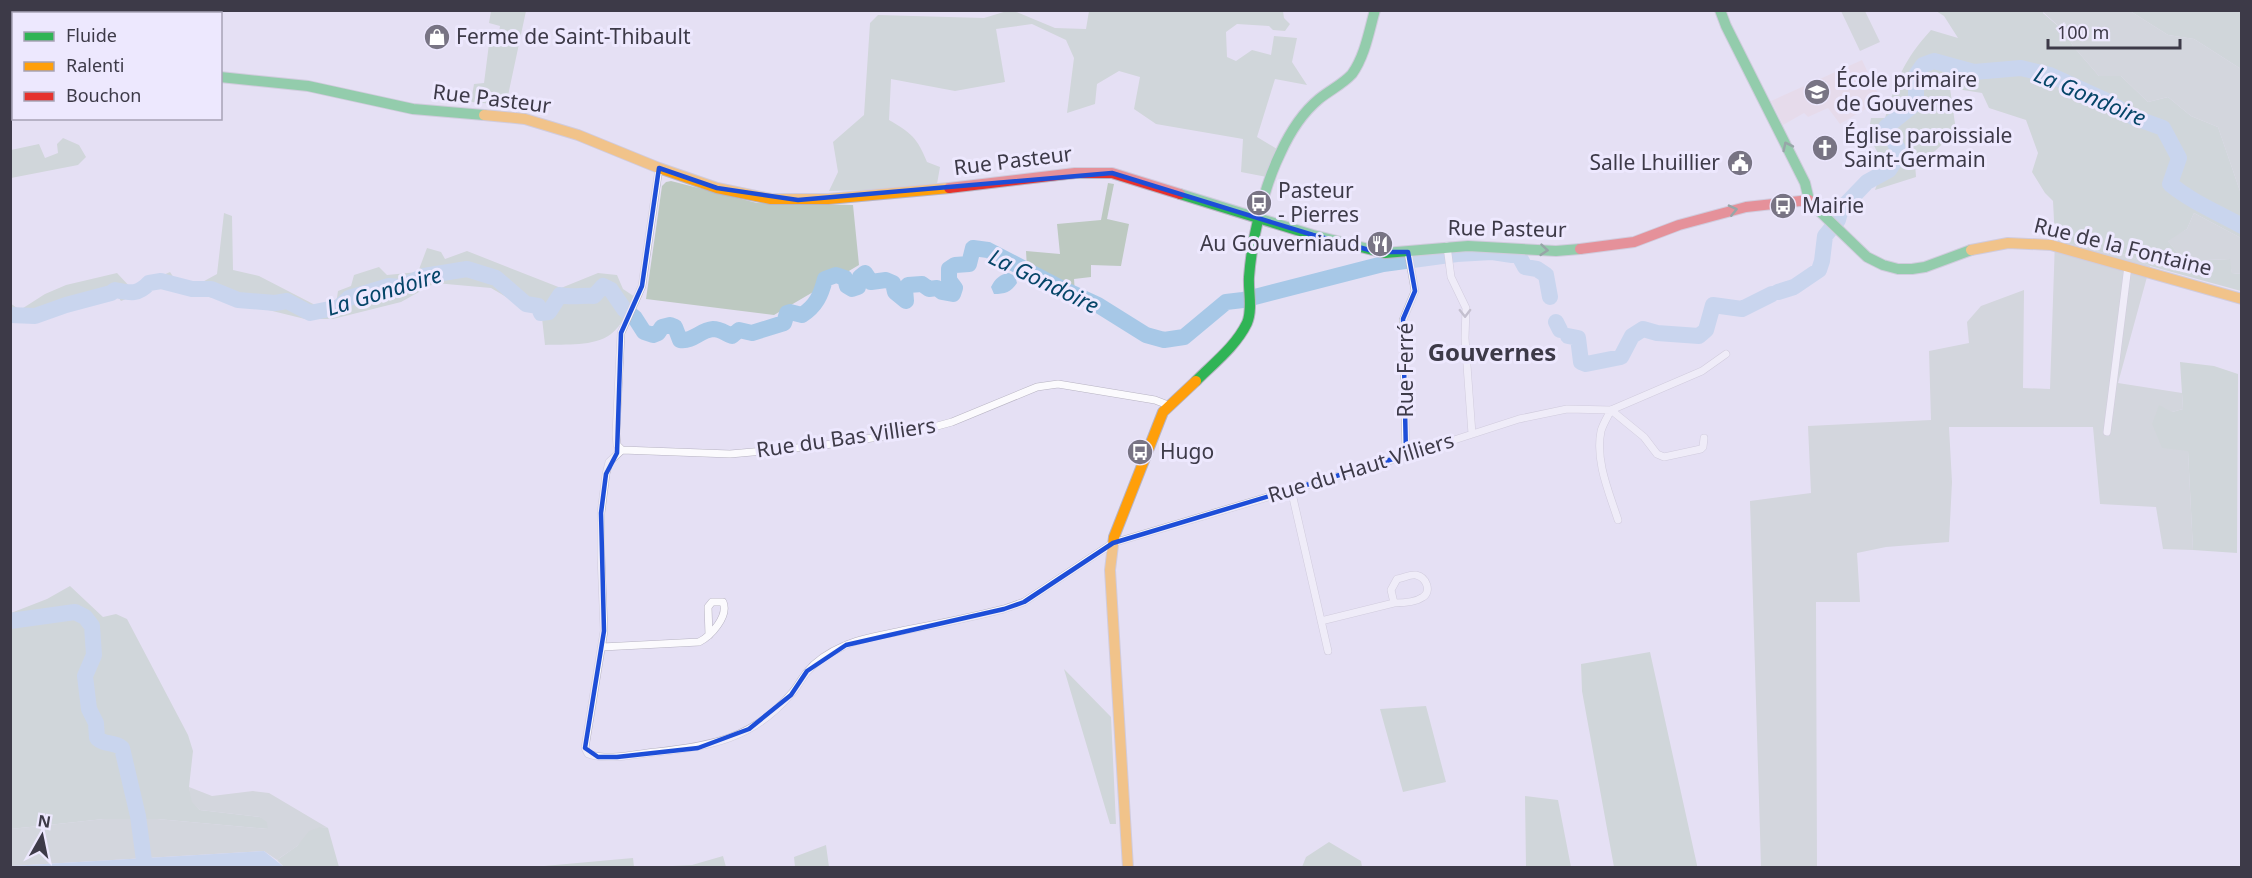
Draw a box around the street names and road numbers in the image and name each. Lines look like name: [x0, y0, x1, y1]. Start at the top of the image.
street label: Rue Pasteur: [431, 77, 553, 119]
street label: Rue Pasteur: [952, 139, 1074, 181]
street label: Rue de la Fontaine: [2031, 210, 2215, 282]
street label: Rue Pasteur: [1447, 213, 1567, 243]
street label: Rue Ferré: [1391, 323, 1419, 417]
street label: Rue du Bas Villiers: [755, 411, 937, 463]
street label: Rue du Haut Villiers: [1264, 425, 1457, 509]

